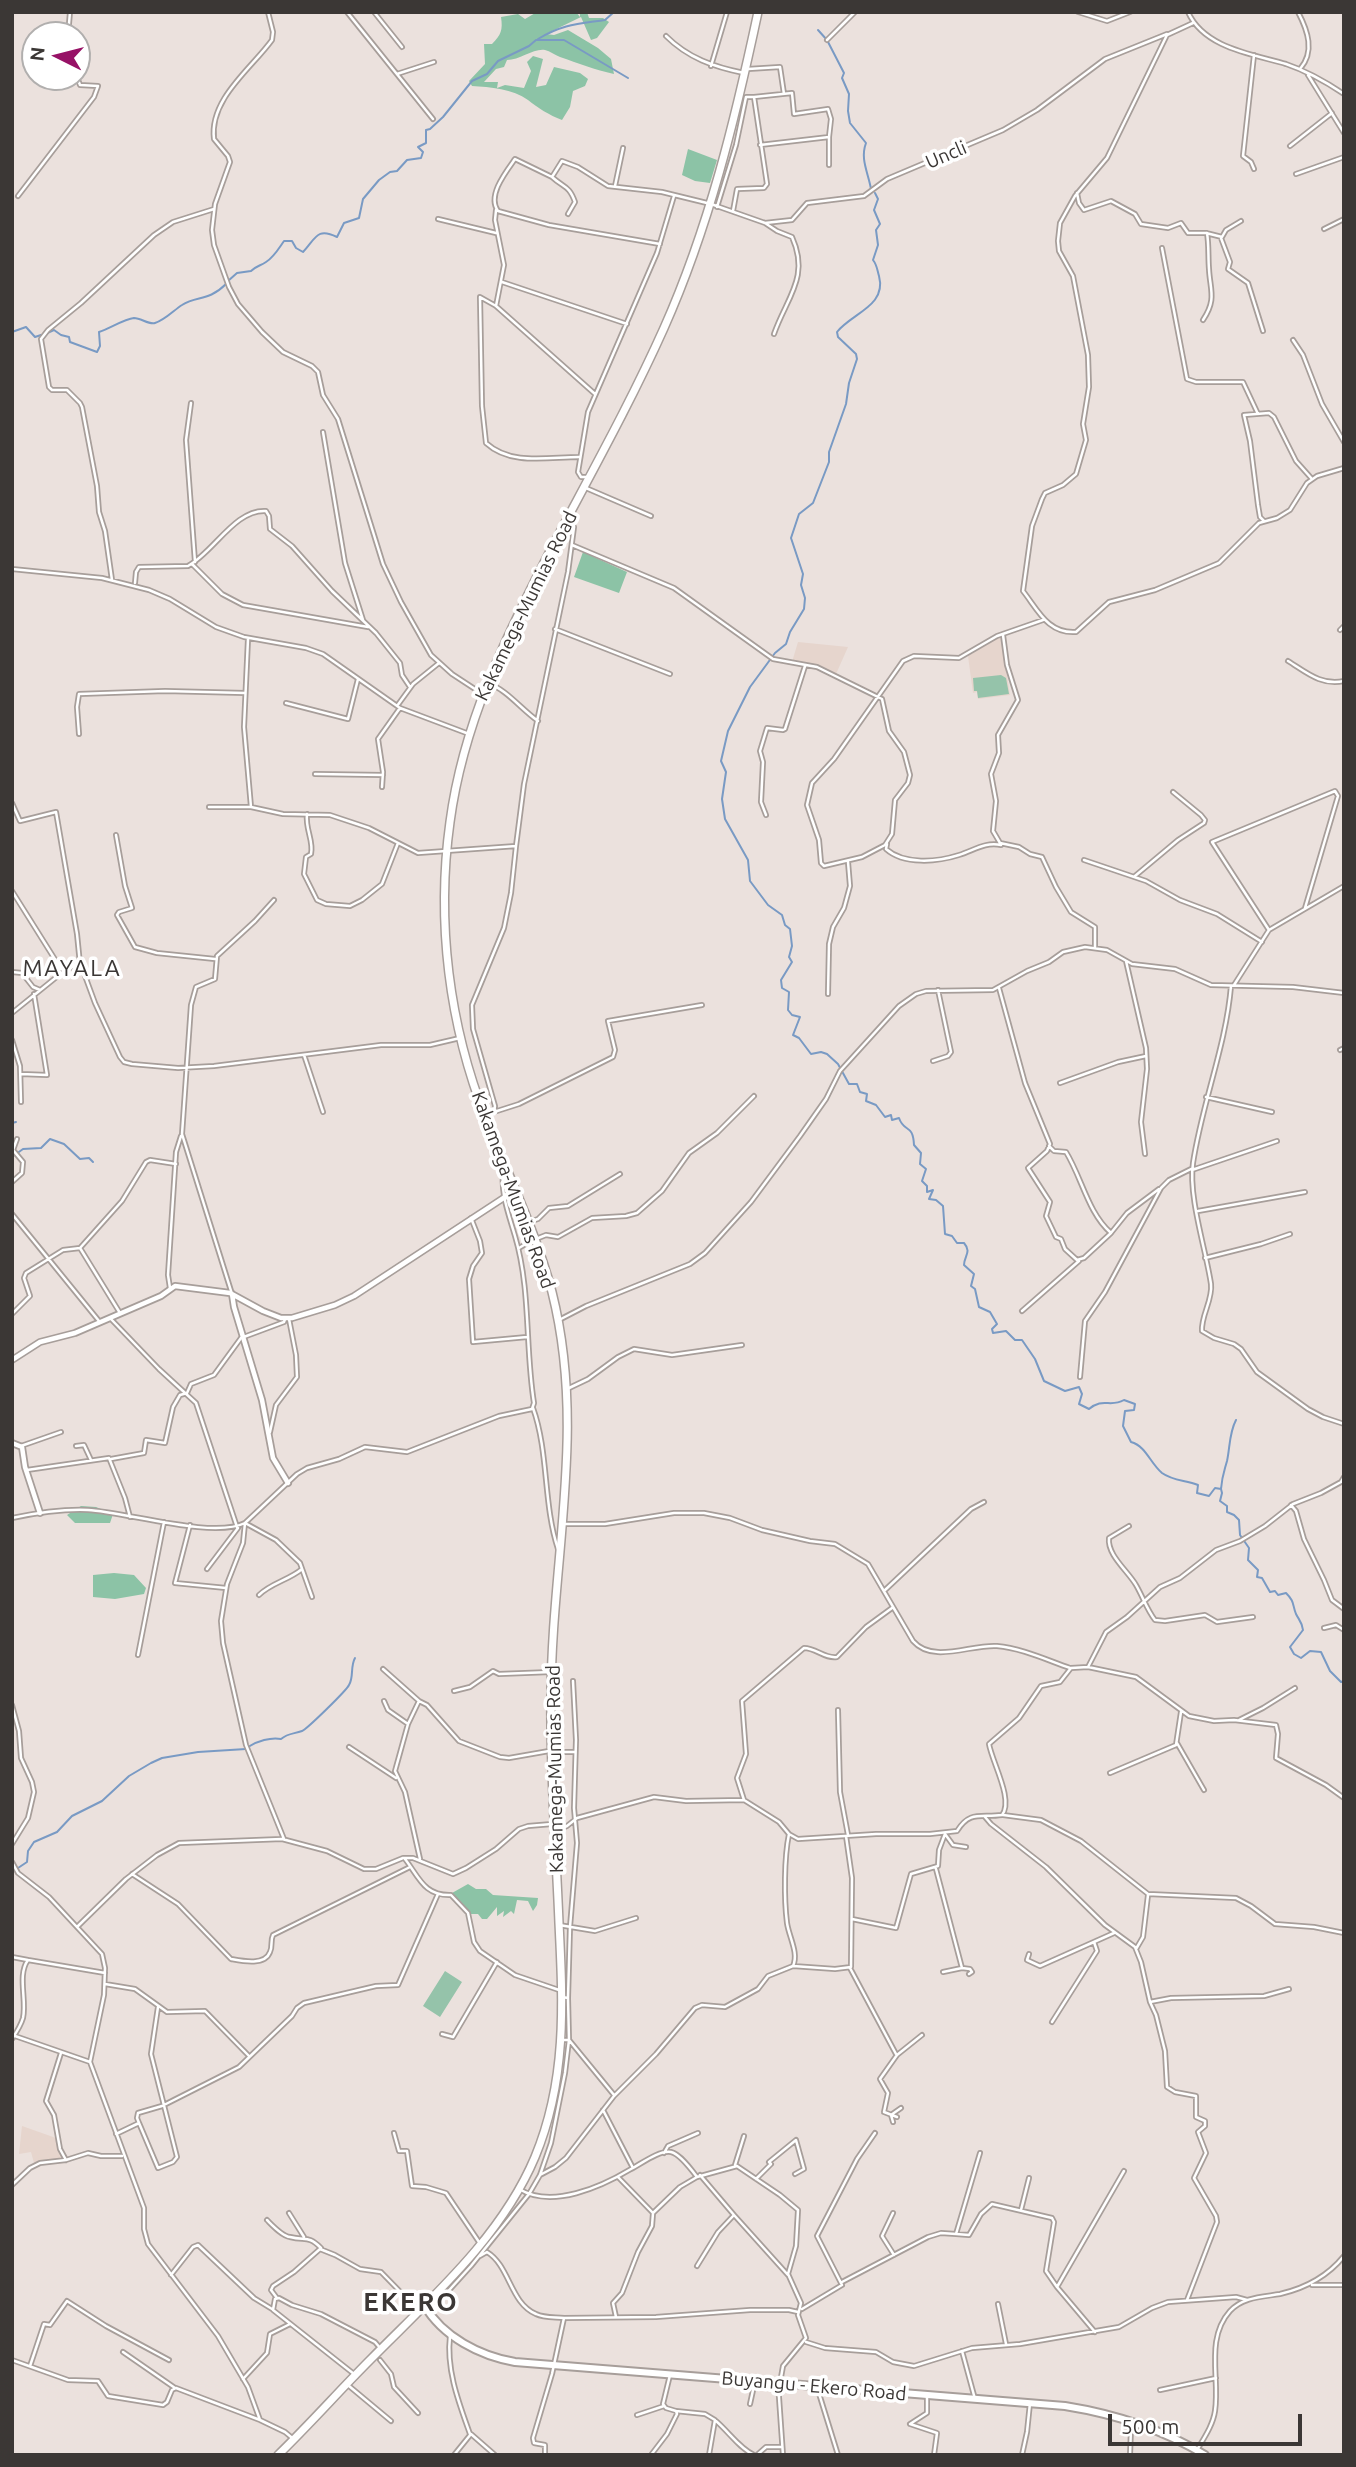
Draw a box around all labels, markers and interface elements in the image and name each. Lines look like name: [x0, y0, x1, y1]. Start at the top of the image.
north arrow: [21, 21, 91, 91]
text: N: [25, 46, 49, 62]
street label: Uncli: [922, 136, 970, 174]
street label: Kakamega-Mumias Road: [470, 507, 582, 705]
district label: MAYALA: [23, 954, 121, 982]
street label: Kakamega-Mumias Road: [467, 1088, 559, 1292]
street label: Kakamega-Mumias Road: [542, 1665, 568, 1873]
district label: EKERO: [364, 2286, 458, 2318]
street label: Buyangu - Ekero Road: [721, 2367, 907, 2405]
scale bar: [1111, 2400, 1305, 2444]
text: 500 m: [1121, 2414, 1179, 2438]

